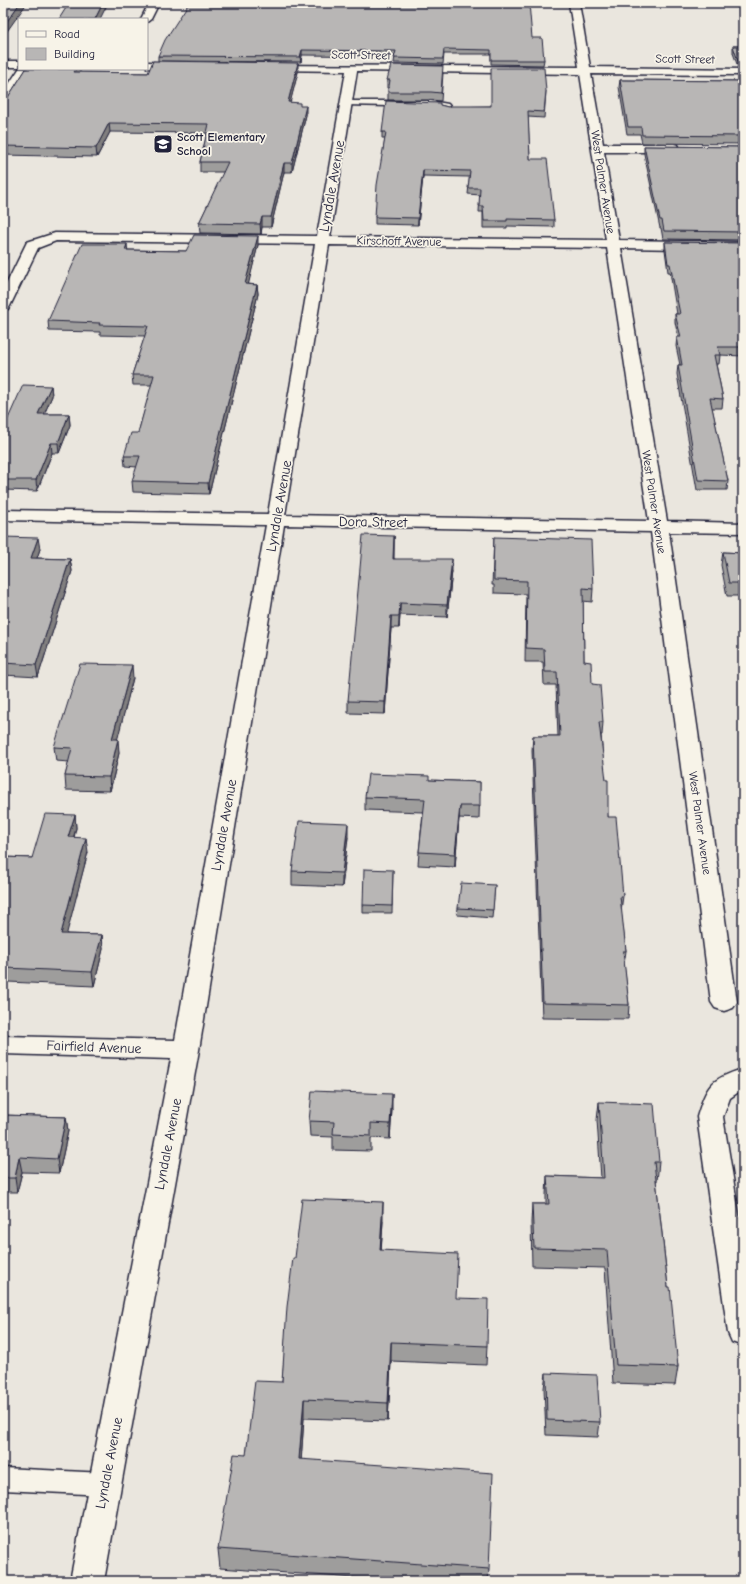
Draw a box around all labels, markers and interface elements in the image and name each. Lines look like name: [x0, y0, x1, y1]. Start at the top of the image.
legend: [18, 18, 148, 70]
text: Road: [54, 27, 80, 41]
text: Building: [54, 47, 95, 61]
street label: Scott Street: [331, 47, 391, 63]
street label: Scott Street: [655, 51, 715, 67]
street label: West Palmer Avenue: [588, 129, 618, 235]
place label: Scott Elementary School: [177, 130, 266, 158]
school or university icon: Scott Elementary School: [152, 133, 174, 155]
street label: Lyndale Avenue: [316, 139, 348, 233]
street label: Kirschoff Avenue: [356, 233, 442, 249]
street label: West Palmer Avenue: [639, 449, 669, 555]
street label: Lyndale Avenue: [263, 459, 295, 553]
street label: Dora Street: [339, 513, 408, 531]
street label: West Palmer Avenue: [686, 770, 714, 876]
street label: Lyndale Avenue: [208, 778, 240, 872]
street label: Fairfield Avenue: [46, 1037, 142, 1057]
street label: Lyndale Avenue: [151, 1097, 185, 1191]
street label: Lyndale Avenue: [92, 1416, 126, 1510]

